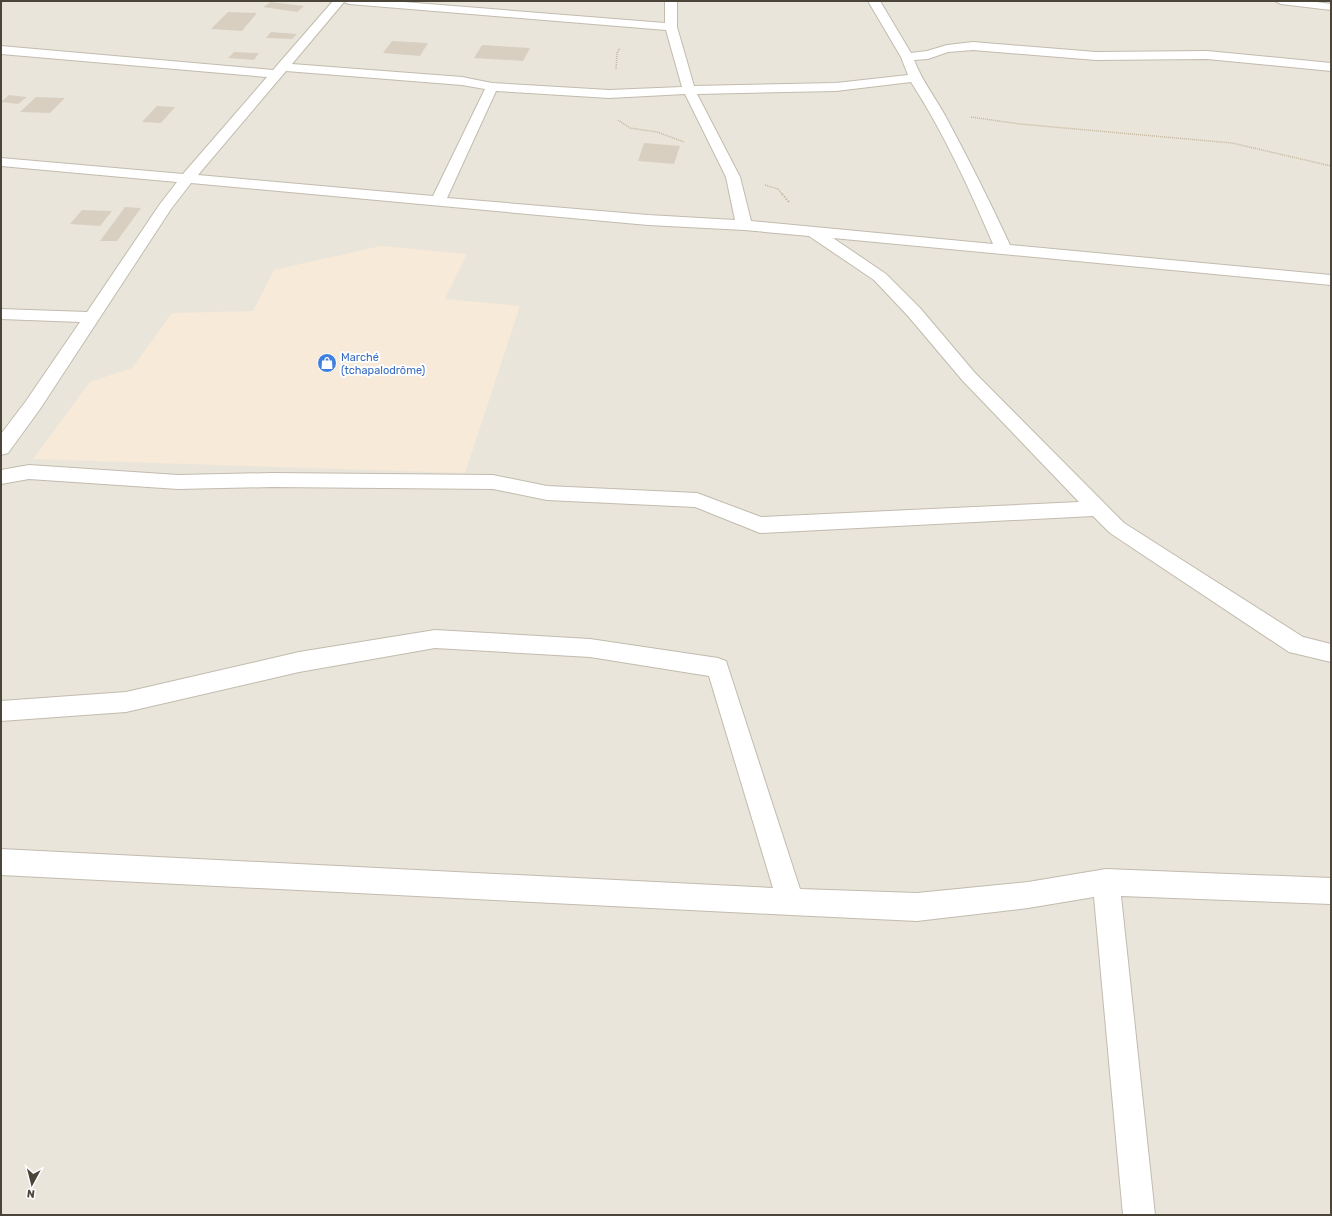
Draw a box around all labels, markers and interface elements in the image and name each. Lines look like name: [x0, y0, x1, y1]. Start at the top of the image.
place label: Marché (tchapalodrôme): [341, 351, 426, 377]
shop icon: Marché (tchapalodrôme): [316, 352, 338, 374]
north arrow: [12, 1164, 52, 1204]
text: N: [26, 1186, 36, 1200]

